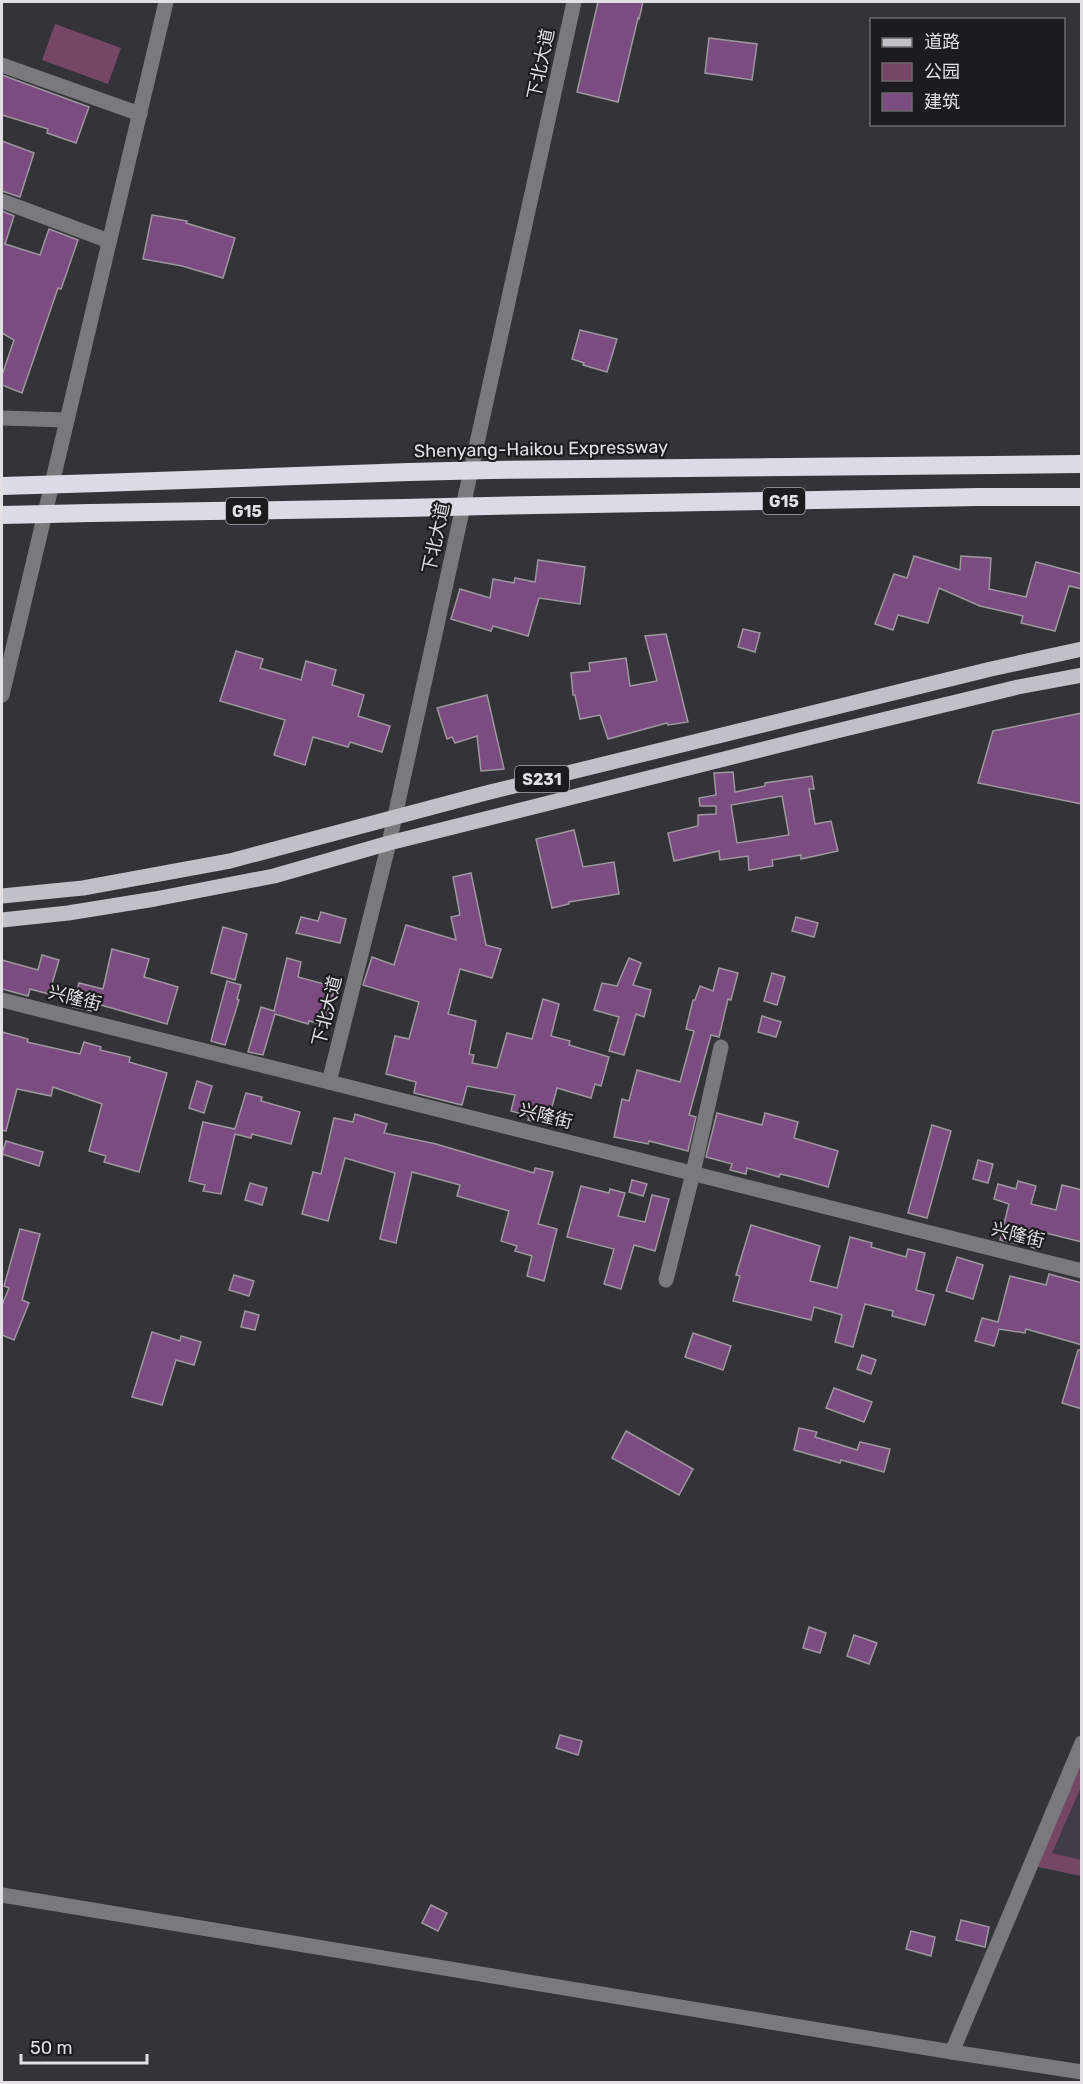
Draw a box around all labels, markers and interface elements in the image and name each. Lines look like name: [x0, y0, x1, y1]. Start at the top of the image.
legend: [870, 18, 1065, 126]
street label: 下北大道: [523, 26, 559, 102]
text: 道路: [924, 31, 960, 53]
text: 公园: [924, 61, 960, 83]
text: 建筑: [924, 91, 960, 113]
street label: Shenyang-Haikou Expressway: [414, 436, 668, 462]
road number: G15: [763, 488, 805, 514]
road number: G15: [226, 498, 268, 524]
street label: 下北大道: [418, 500, 454, 576]
road number: S231: [515, 766, 569, 792]
street label: 下北大道: [308, 973, 346, 1049]
street label: 兴隆街: [46, 981, 104, 1015]
street label: 兴隆街: [517, 1099, 575, 1133]
street label: 兴隆街: [989, 1218, 1047, 1252]
scale bar: [21, 2027, 147, 2065]
text: 50 m: [30, 2037, 73, 2059]

